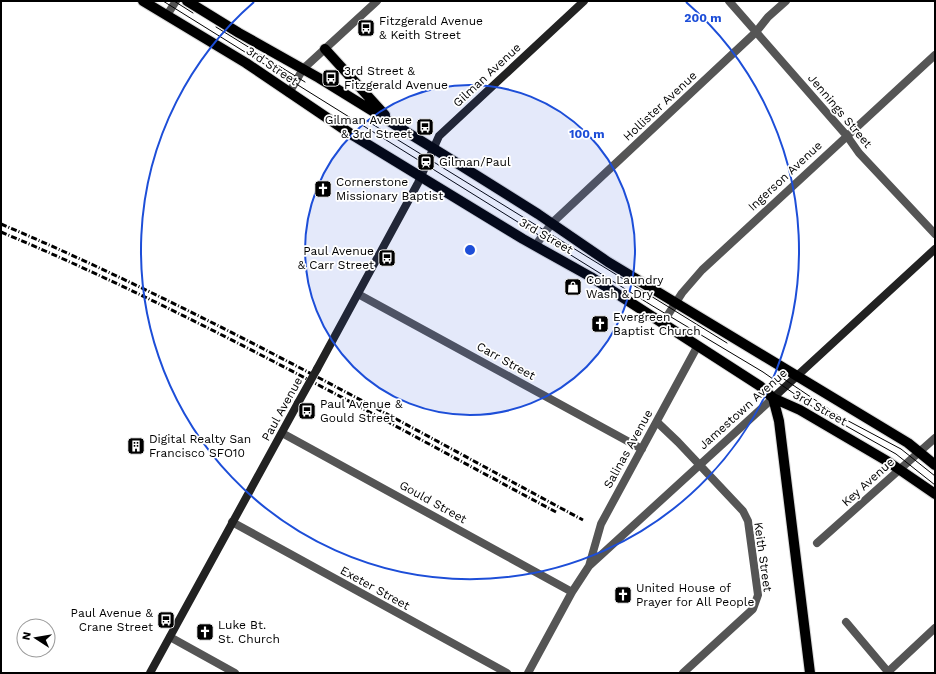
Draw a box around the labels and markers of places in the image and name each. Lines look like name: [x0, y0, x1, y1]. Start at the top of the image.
place label: Fitzgerald Avenue & Keith Street: [379, 14, 483, 42]
bus stop icon: Fitzgerald Avenue & Keith Street: [356, 18, 376, 38]
place label: 3rd Street & Fitzgerald Avenue: [344, 64, 448, 92]
bus stop icon: 3rd Street & Fitzgerald Avenue: [321, 68, 341, 88]
place label: Gilman Avenue & 3rd Street: [325, 113, 412, 141]
bus stop icon: Gilman Avenue & 3rd Street: [415, 117, 435, 137]
station icon: Gilman/Paul: [416, 152, 436, 172]
place label: Gilman/Paul: [439, 155, 511, 169]
place label: Cornerstone Missionary Baptist: [336, 175, 443, 203]
church icon: Cornerstone Missionary Baptist: [313, 179, 333, 199]
centre of rings: [463, 243, 477, 257]
place label: Paul Avenue & Carr Street: [298, 244, 374, 272]
bus stop icon: Paul Avenue & Carr Street: [377, 248, 397, 268]
place label: Coin Laundry Wash & Dry: [586, 273, 664, 301]
shop icon: Coin Laundry Wash & Dry: [563, 277, 583, 297]
place label: Evergreen Baptist Church: [613, 310, 701, 338]
church icon: Evergreen Baptist Church: [590, 314, 610, 334]
place label: Paul Avenue & Gould Street: [320, 397, 403, 425]
bus stop icon: Paul Avenue & Gould Street: [297, 401, 317, 421]
place label: Digital Realty San Francisco SFO10: [149, 432, 251, 460]
building icon: Digital Realty San Francisco SFO10: [126, 436, 146, 456]
place label: United House of Prayer for All People: [636, 581, 755, 609]
church icon: United House of Prayer for All People: [613, 585, 633, 605]
place label: Paul Avenue & Crane Street: [71, 606, 154, 634]
bus stop icon: Paul Avenue & Crane Street: [156, 610, 176, 630]
place label: Luke Bt. St. Church: [218, 618, 280, 646]
church icon: Luke Bt. St. Church: [195, 622, 215, 642]

